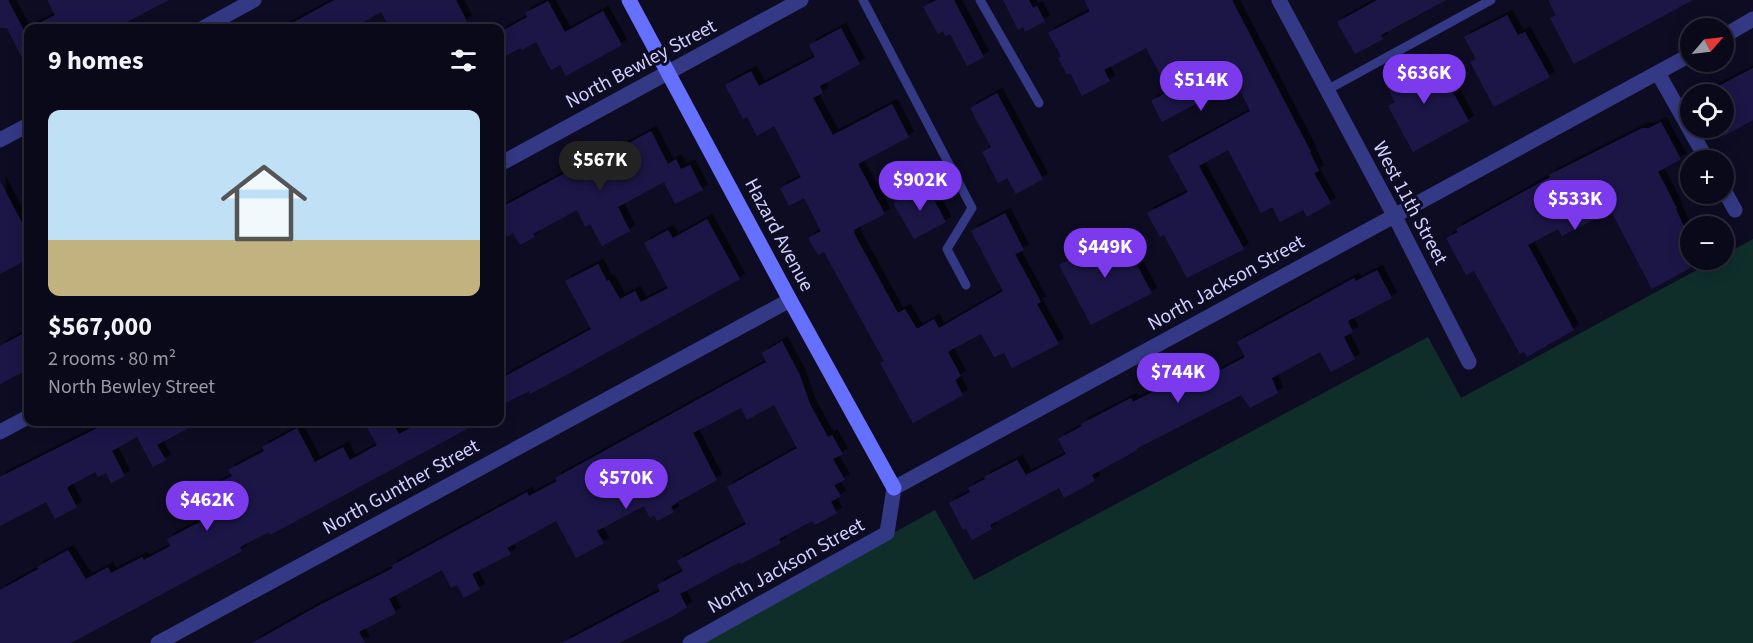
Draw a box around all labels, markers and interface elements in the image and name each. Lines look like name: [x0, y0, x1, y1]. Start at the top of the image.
street label: North Bewley Street: [561, 12, 722, 116]
north arrow: [1680, 18, 1734, 72]
map controls: [1680, 18, 1734, 270]
text: 9 homes: [48, 42, 143, 79]
icon: filters: [447, 44, 480, 77]
pin: $636K: [1382, 54, 1466, 105]
text: $636K: [1397, 59, 1451, 87]
pin: $514K: [1159, 61, 1243, 112]
text: $514K: [1174, 66, 1228, 94]
button: locate: [1680, 84, 1734, 138]
street label: West 11th Street: [1366, 136, 1454, 270]
pin: $567K: [558, 141, 642, 192]
text: $567K: [573, 146, 627, 174]
icon: home: [210, 149, 318, 257]
button: +: [1680, 150, 1734, 204]
pin: $902K: [878, 161, 962, 212]
text: $902K: [893, 166, 947, 194]
street label: Hazard Avenue: [737, 173, 821, 297]
pin: $533K: [1533, 180, 1617, 231]
text: $533K: [1548, 185, 1602, 213]
button: −: [1680, 216, 1734, 270]
pin: $449K: [1063, 228, 1147, 279]
street label: North Jackson Street: [1143, 228, 1310, 338]
text: $449K: [1078, 233, 1132, 261]
text: $567,000: [48, 308, 152, 345]
text: 2 rooms · 80 m²: [48, 345, 176, 373]
pin: $744K: [1136, 353, 1220, 404]
text: $744K: [1151, 358, 1205, 386]
text: North Bewley Street: [48, 373, 215, 401]
street label: North Gunther Street: [318, 432, 485, 542]
pin: $570K: [584, 459, 668, 510]
text: $570K: [599, 464, 653, 492]
pin: $462K: [165, 481, 249, 532]
text: $462K: [180, 486, 234, 514]
street label: North Jackson Street: [703, 511, 870, 621]

